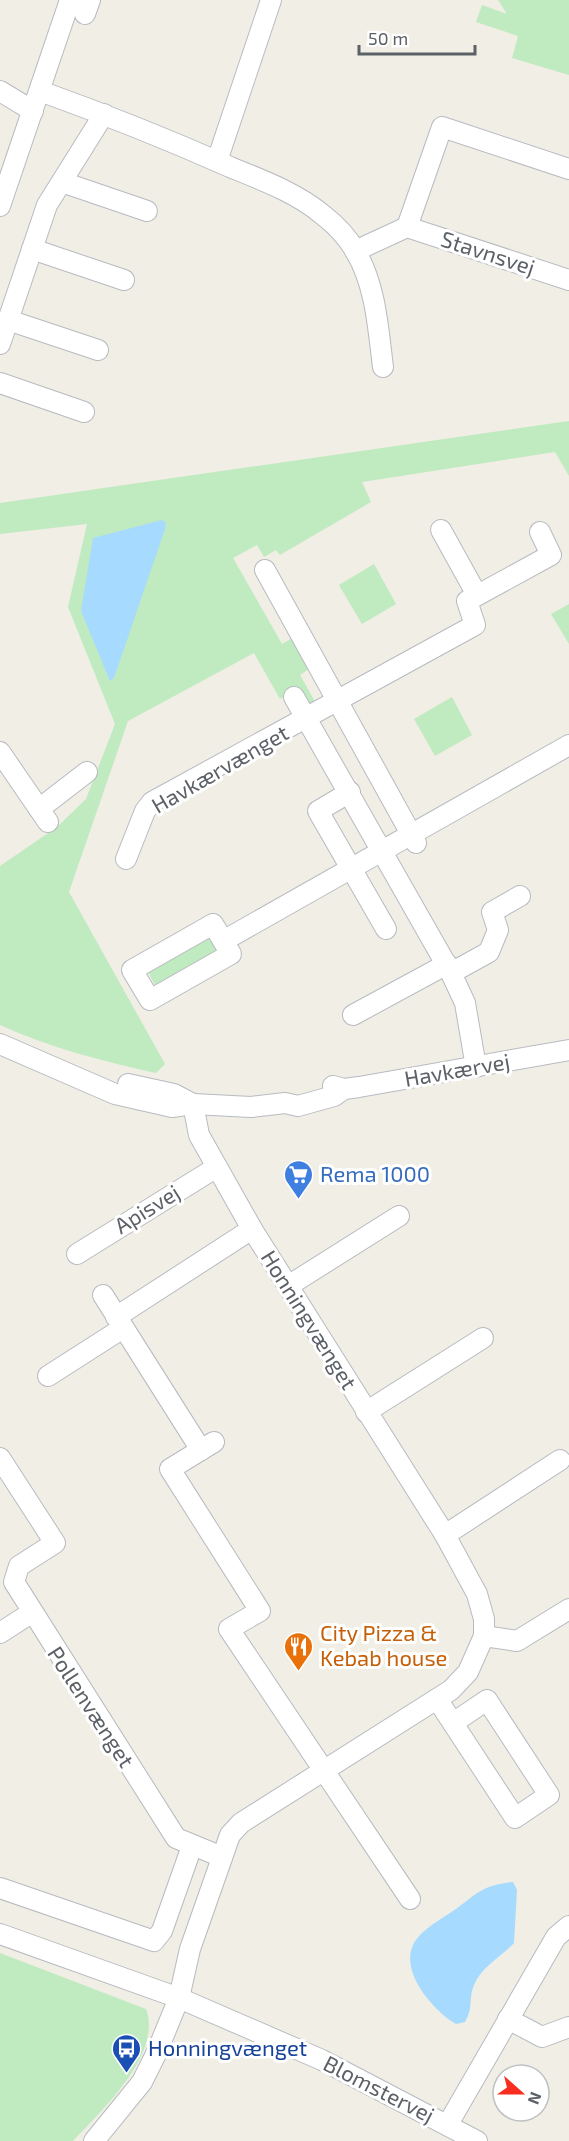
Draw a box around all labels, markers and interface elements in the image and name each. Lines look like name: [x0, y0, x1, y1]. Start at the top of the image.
scale bar: [359, 18, 474, 56]
text: 50 m: [368, 27, 408, 49]
street label: Stavnsvej: [438, 225, 538, 280]
street label: Havkærvænget: [147, 719, 292, 818]
street label: Havkærvej: [402, 1047, 512, 1092]
supermarket icon: Rema 1000: [283, 1158, 315, 1200]
place label: Rema 1000: [320, 1160, 430, 1186]
street label: Apisvej: [109, 1178, 184, 1239]
street label: Honningvænget: [257, 1245, 363, 1394]
place label: City Pizza & Kebab house: [320, 1619, 447, 1670]
restaurant icon: City Pizza & Kebab house: [283, 1630, 315, 1672]
street label: Pollenvænget: [43, 1641, 141, 1772]
bus stop icon: Honningvænget: [111, 2032, 143, 2074]
place label: Honningvænget: [148, 2034, 307, 2060]
street label: Blomstervej: [319, 2049, 439, 2128]
north arrow: [491, 2063, 551, 2123]
text: N: [525, 2090, 546, 2107]

